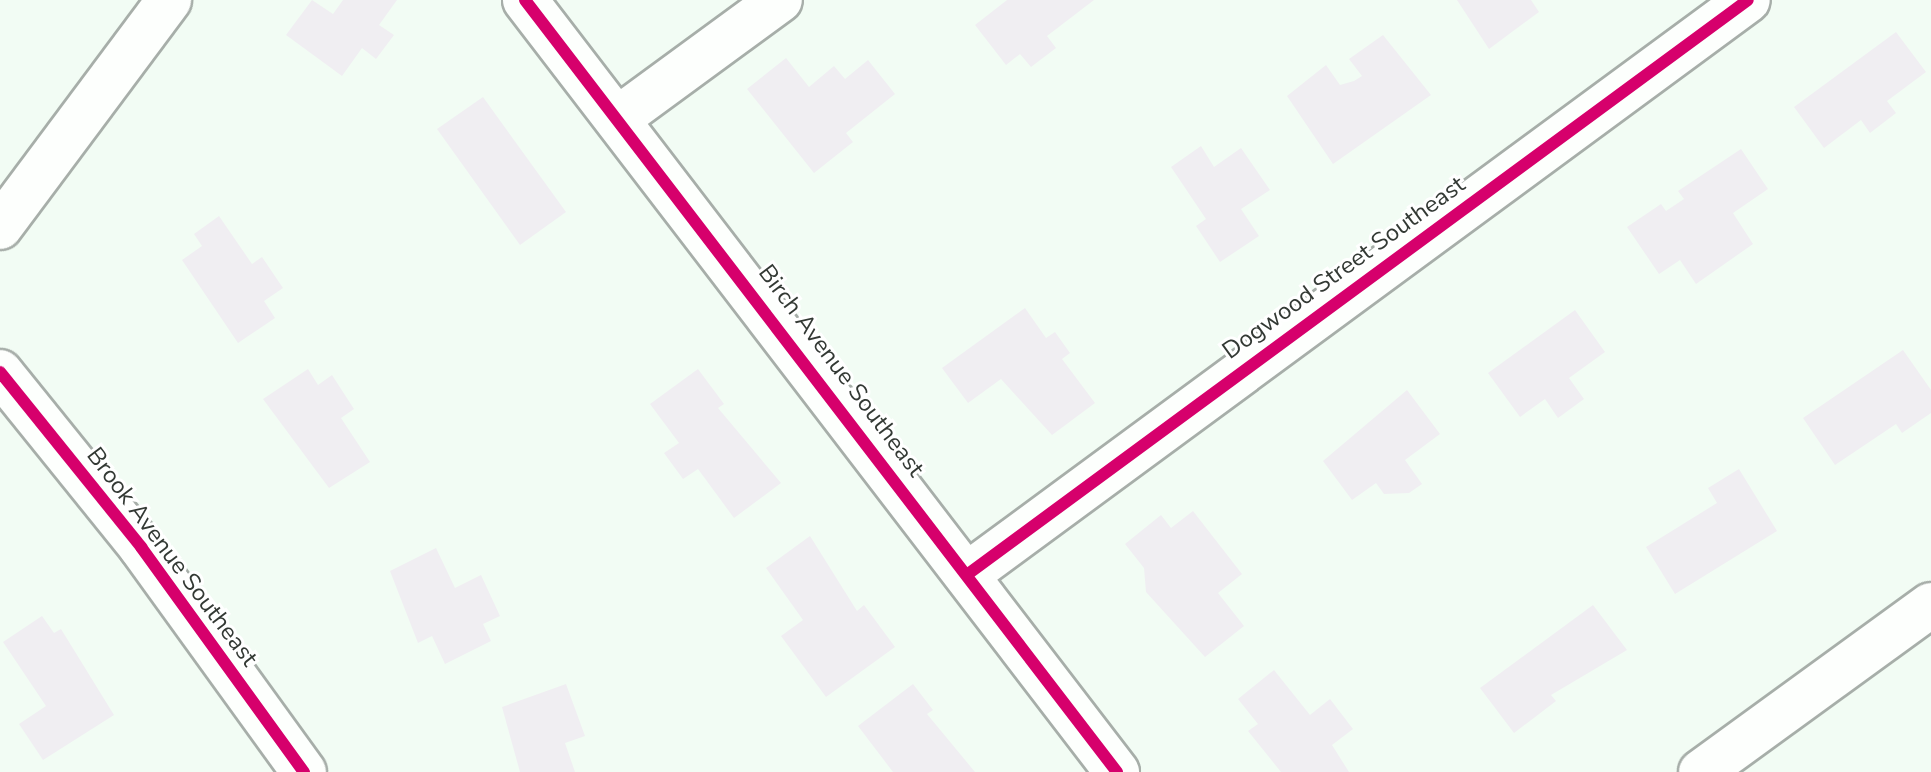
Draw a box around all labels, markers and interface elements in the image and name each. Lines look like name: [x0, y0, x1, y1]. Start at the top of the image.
street label: Dogwood Street Southeast: [1217, 170, 1471, 366]
street label: Birch Avenue Southeast: [752, 259, 930, 483]
street label: Brook Avenue Southeast: [80, 442, 264, 672]

